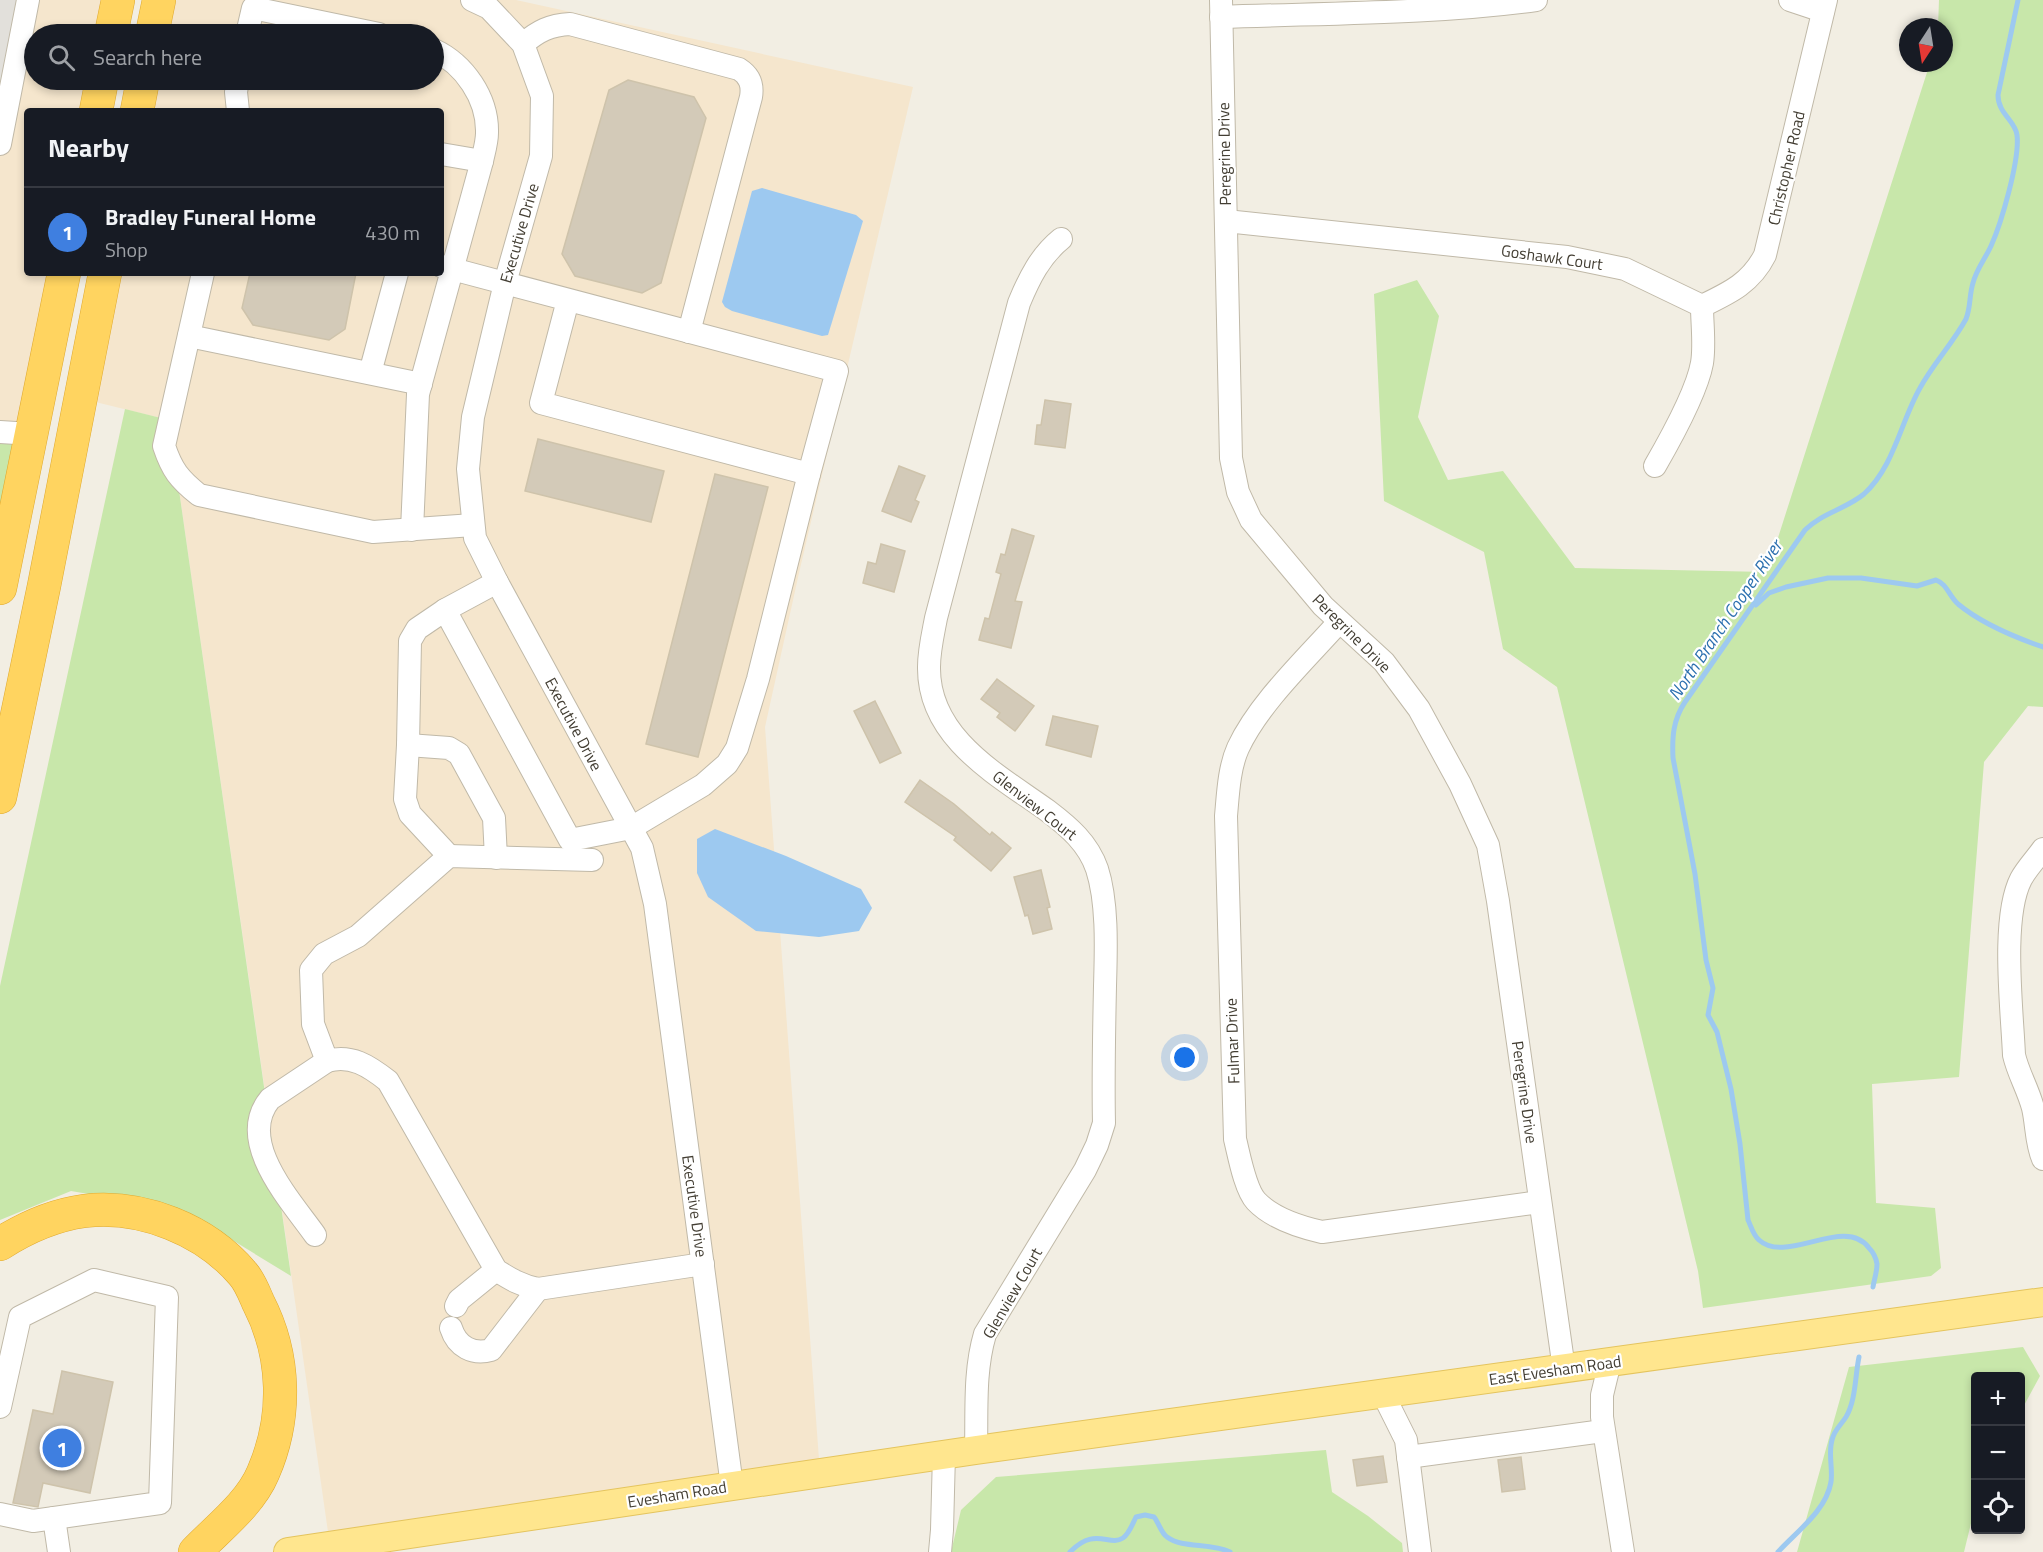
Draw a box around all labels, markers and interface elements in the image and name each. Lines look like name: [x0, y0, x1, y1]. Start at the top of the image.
north arrow: [1899, 18, 1953, 72]
search box: [24, 24, 444, 90]
text: Search here: [93, 40, 202, 74]
icon: search: [45, 41, 78, 74]
street label: Peregrine Drive: [1211, 102, 1237, 206]
street label: Christopher Road: [1761, 108, 1811, 228]
text: Nearby: [48, 128, 129, 167]
street label: Executive Drive: [493, 180, 545, 286]
text: Bradley Funeral Home: [105, 200, 316, 234]
text: 1: [62, 217, 73, 248]
text: 430 m: [365, 217, 420, 248]
text: Shop: [105, 234, 148, 265]
street label: Goshawk Court: [1500, 238, 1605, 276]
water label: North Branch Cooper River: [1661, 533, 1790, 705]
street label: Peregrine Drive: [1307, 588, 1397, 678]
street label: Executive Drive: [539, 673, 609, 775]
street label: Glenview Court: [988, 764, 1083, 846]
street label: Fulmar Drive: [1219, 998, 1245, 1084]
street label: Peregrine Drive: [1506, 1039, 1544, 1145]
your location: [1170, 1043, 1199, 1072]
street label: Executive Drive: [676, 1153, 714, 1259]
street label: Glenview Court: [976, 1243, 1048, 1343]
street label: East Evesham Road: [1487, 1349, 1623, 1391]
map controls: [1971, 1372, 2025, 1534]
button: +: [1971, 1372, 2025, 1426]
pin: 1: [42, 1426, 82, 1470]
button: −: [1971, 1426, 2025, 1480]
street label: Evesham Road: [626, 1474, 728, 1514]
button: locate: [1971, 1480, 2025, 1534]

